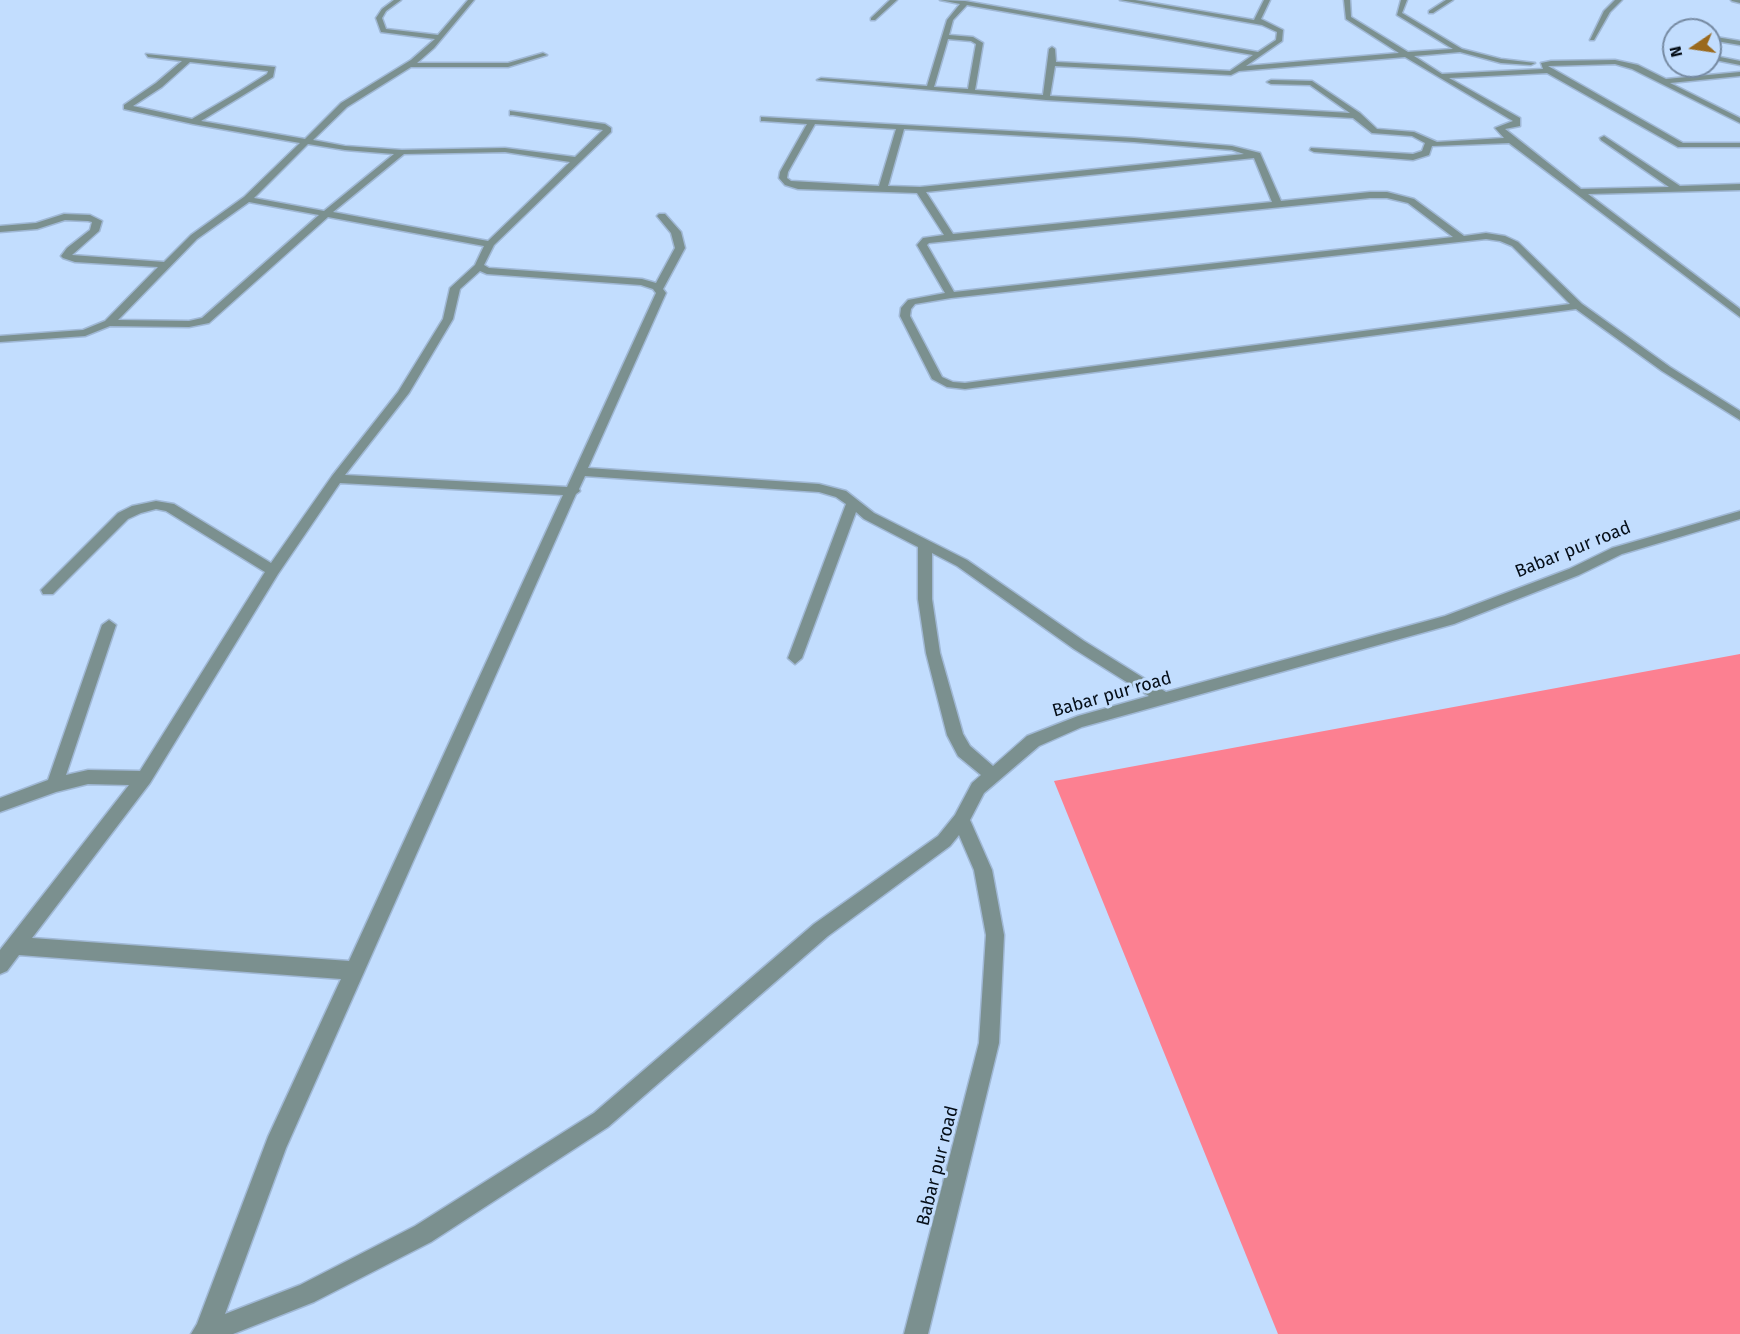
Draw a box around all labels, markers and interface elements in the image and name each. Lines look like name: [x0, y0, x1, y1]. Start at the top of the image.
north arrow: [1662, 18, 1722, 78]
text: N: [1665, 44, 1686, 59]
street label: Babar pur road: [1512, 517, 1634, 583]
street label: Babar pur road: [1050, 668, 1174, 722]
street label: Babar pur road: [913, 1104, 963, 1228]

